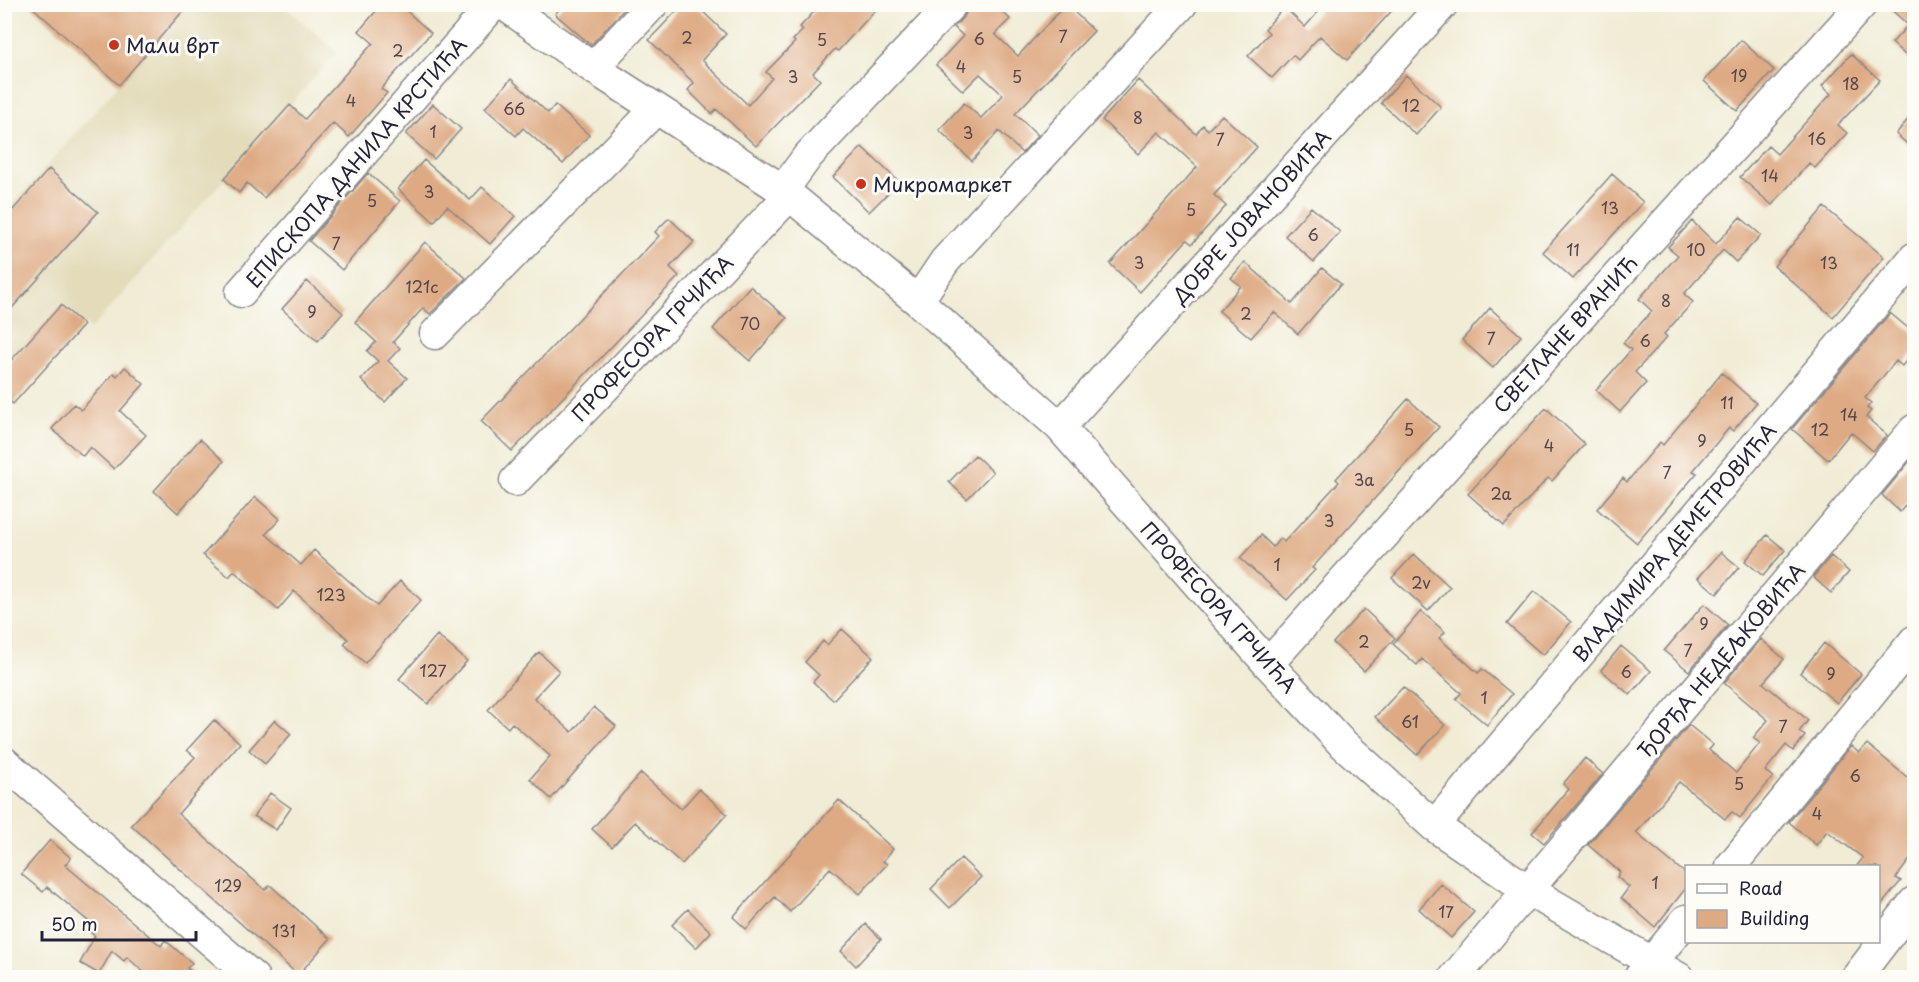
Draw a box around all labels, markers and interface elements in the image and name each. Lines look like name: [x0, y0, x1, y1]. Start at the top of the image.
house number: 7: [1058, 24, 1068, 48]
house number: 2: [681, 25, 693, 49]
house number: 6: [973, 26, 985, 50]
house number: 5: [817, 27, 827, 51]
place label: Мали врт: [126, 30, 219, 60]
street label: ЕПИСКОПА ДАНИЛА КРСТИЋА: [239, 30, 473, 294]
marker: Мали врт: [107, 38, 121, 52]
house number: 2: [392, 38, 404, 62]
house number: 4: [956, 54, 966, 78]
house number: 19: [1731, 63, 1747, 87]
house number: 3: [788, 64, 798, 88]
house number: 5: [1012, 64, 1022, 88]
house number: 18: [1842, 71, 1860, 95]
house number: 4: [346, 88, 356, 112]
house number: 12: [1402, 93, 1420, 117]
house number: 66: [503, 96, 525, 120]
house number: 8: [1133, 105, 1143, 129]
house number: 1: [429, 119, 437, 143]
house number: 3: [963, 120, 973, 144]
street label: ДОБРЕ ЈОВАНОВИЋА: [1164, 122, 1337, 310]
house number: 16: [1808, 126, 1826, 150]
house number: 7: [1215, 127, 1225, 151]
house number: 14: [1761, 163, 1779, 187]
place label: Микромаркет: [873, 169, 1012, 199]
marker: Микромаркет: [854, 177, 868, 191]
house number: 3: [424, 179, 434, 203]
house number: 5: [367, 188, 377, 212]
house number: 13: [1601, 195, 1619, 219]
house number: 5: [1186, 197, 1196, 221]
house number: 6: [1307, 222, 1319, 246]
house number: 7: [331, 231, 341, 255]
house number: 11: [1566, 237, 1580, 261]
house number: 10: [1687, 237, 1705, 261]
street label: ПРОФЕСОРА ГРЧИЋА: [564, 248, 740, 428]
street label: СВЕТЛАНЕ ВРАНИЋ: [1486, 248, 1644, 420]
house number: 3: [1134, 250, 1144, 274]
house number: 13: [1820, 250, 1838, 274]
house number: 121c: [405, 274, 439, 298]
house number: 8: [1661, 288, 1671, 312]
house number: 9: [307, 299, 317, 323]
house number: 2: [1240, 301, 1252, 325]
house number: 70: [740, 311, 760, 335]
house number: 7: [1486, 326, 1496, 350]
house number: 6: [1639, 328, 1651, 352]
house number: 11: [1720, 390, 1734, 414]
house number: 14: [1840, 402, 1858, 426]
street label: ВЛАДИМИРА ДЕМЕТРОВИЋА: [1565, 416, 1783, 668]
house number: 5: [1404, 417, 1414, 441]
house number: 12: [1811, 417, 1829, 441]
house number: 9: [1697, 428, 1707, 452]
house number: 4: [1544, 433, 1554, 457]
house number: 7: [1662, 460, 1672, 484]
house number: 3a: [1354, 467, 1374, 491]
house number: 2a: [1491, 481, 1512, 505]
house number: 3: [1324, 508, 1334, 532]
street label: ПРОФЕСОРА ГРЧИЋА: [1134, 515, 1304, 699]
house number: 1: [1273, 552, 1281, 576]
street label: ЂОРЂА НЕДЕЉКОВИЋА: [1630, 556, 1812, 764]
house number: 2v: [1411, 570, 1431, 594]
house number: 123: [316, 582, 346, 606]
house number: 9: [1699, 611, 1709, 635]
house number: 2: [1358, 629, 1370, 653]
house number: 7: [1683, 638, 1693, 662]
house number: 127: [419, 658, 447, 682]
house number: 6: [1620, 659, 1632, 683]
house number: 9: [1826, 661, 1836, 685]
house number: 1: [1480, 685, 1488, 709]
house number: 61: [1401, 709, 1419, 733]
house number: 7: [1778, 714, 1788, 738]
house number: 6: [1849, 763, 1861, 787]
house number: 5: [1734, 771, 1744, 795]
house number: 4: [1812, 801, 1822, 825]
legend: [1685, 865, 1880, 943]
house number: 1: [1651, 870, 1659, 894]
house number: 129: [214, 873, 242, 897]
text: Road: [1739, 874, 1783, 901]
house number: 17: [1438, 899, 1454, 923]
scale bar: [42, 904, 196, 942]
text: Building: [1739, 904, 1809, 931]
text: 50 m: [51, 910, 98, 937]
house number: 131: [272, 918, 296, 942]

